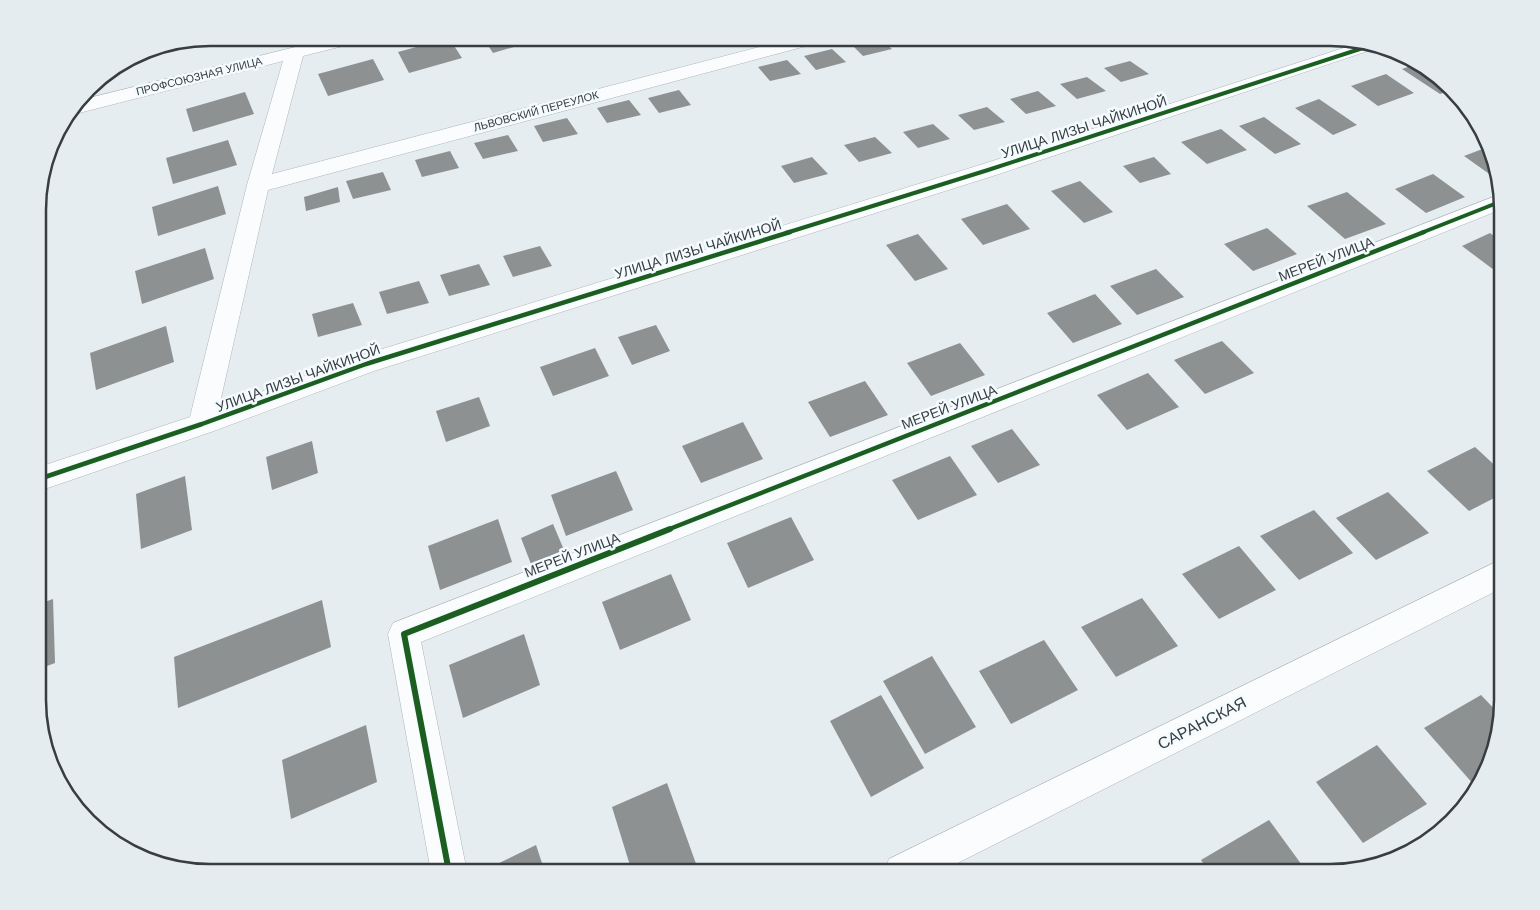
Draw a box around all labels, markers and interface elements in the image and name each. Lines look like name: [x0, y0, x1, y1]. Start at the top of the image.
street label: ПРОФСОЮЗНАЯ УЛИЦА: [135, 54, 264, 97]
street label: ЛЬВОВСКИЙ ПЕРЕУЛОК: [472, 88, 600, 133]
street label: УЛИЦА ЛИЗЫ ЧАЙКИНОЙ: [999, 92, 1169, 161]
street label: УЛИЦА ЛИЗЫ ЧАЙКИНОЙ: [613, 215, 783, 282]
street label: МЕРЕЙ УЛИЦА: [1276, 232, 1377, 285]
street label: УЛИЦА ЛИЗЫ ЧАЙКИНОЙ: [214, 340, 382, 415]
street label: МЕРЕЙ УЛИЦА: [899, 380, 1000, 433]
street label: МЕРЕЙ УЛИЦА: [522, 528, 623, 581]
street label: САРАНСКАЯ: [1155, 693, 1249, 753]

